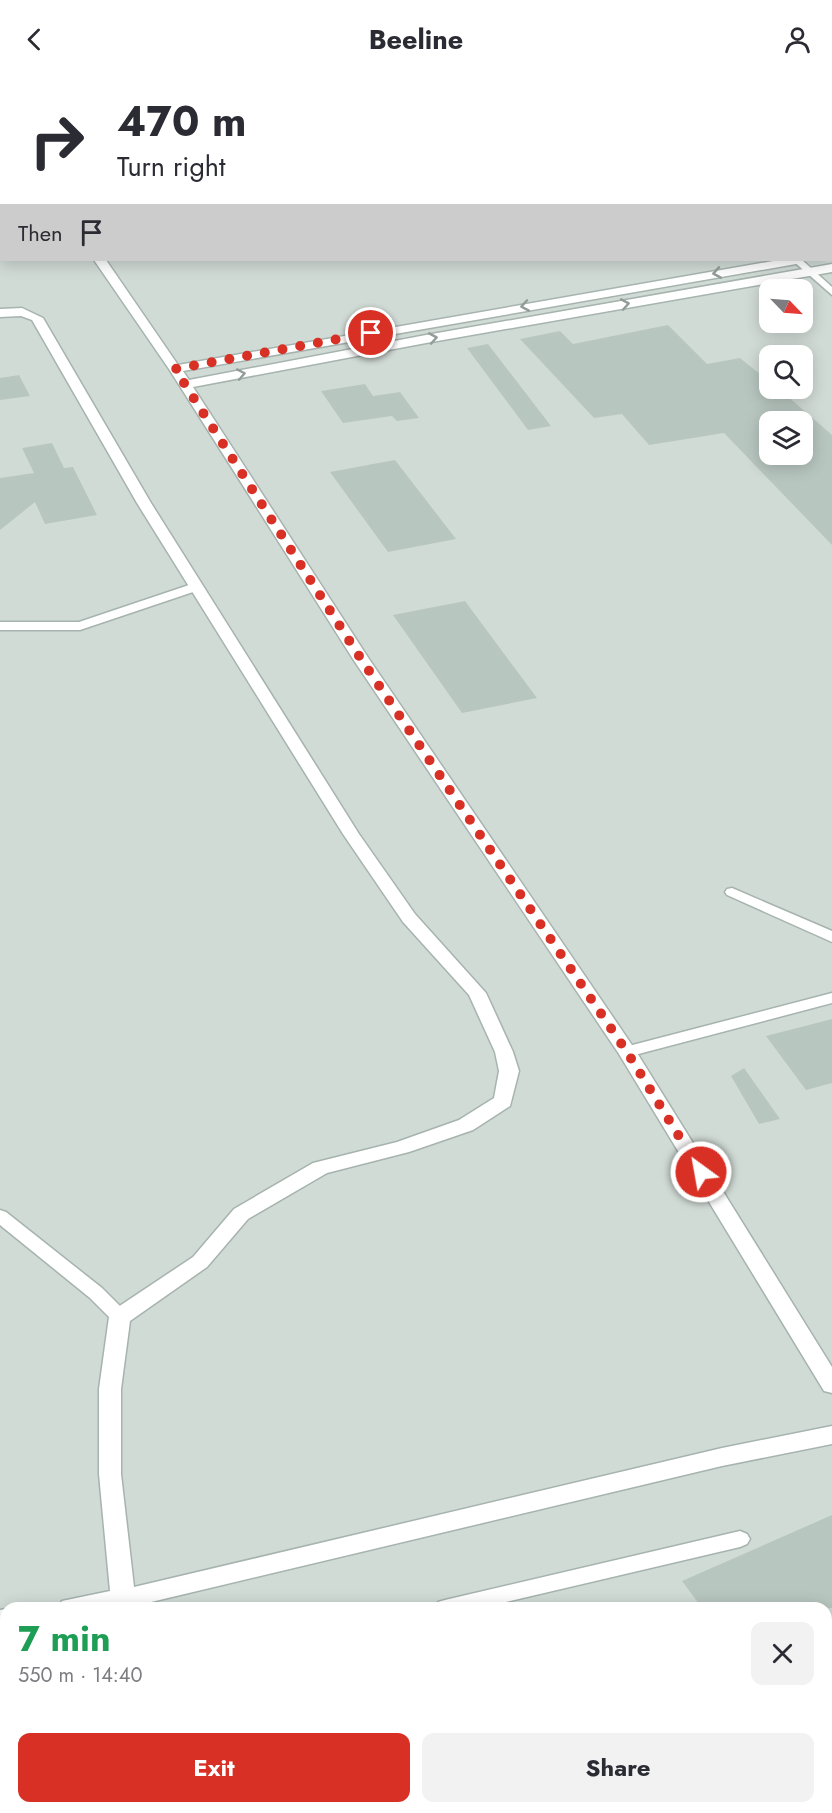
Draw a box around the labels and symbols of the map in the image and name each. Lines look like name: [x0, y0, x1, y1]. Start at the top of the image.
one-way arrow: [713, 266, 723, 279]
north arrow: [759, 279, 813, 333]
one-way arrow: [620, 298, 630, 311]
one-way arrow: [521, 299, 530, 311]
pin: [345, 307, 396, 358]
one-way arrow: [428, 332, 437, 344]
one-way arrow: [236, 368, 246, 381]
position arrow: [669, 1140, 733, 1204]

